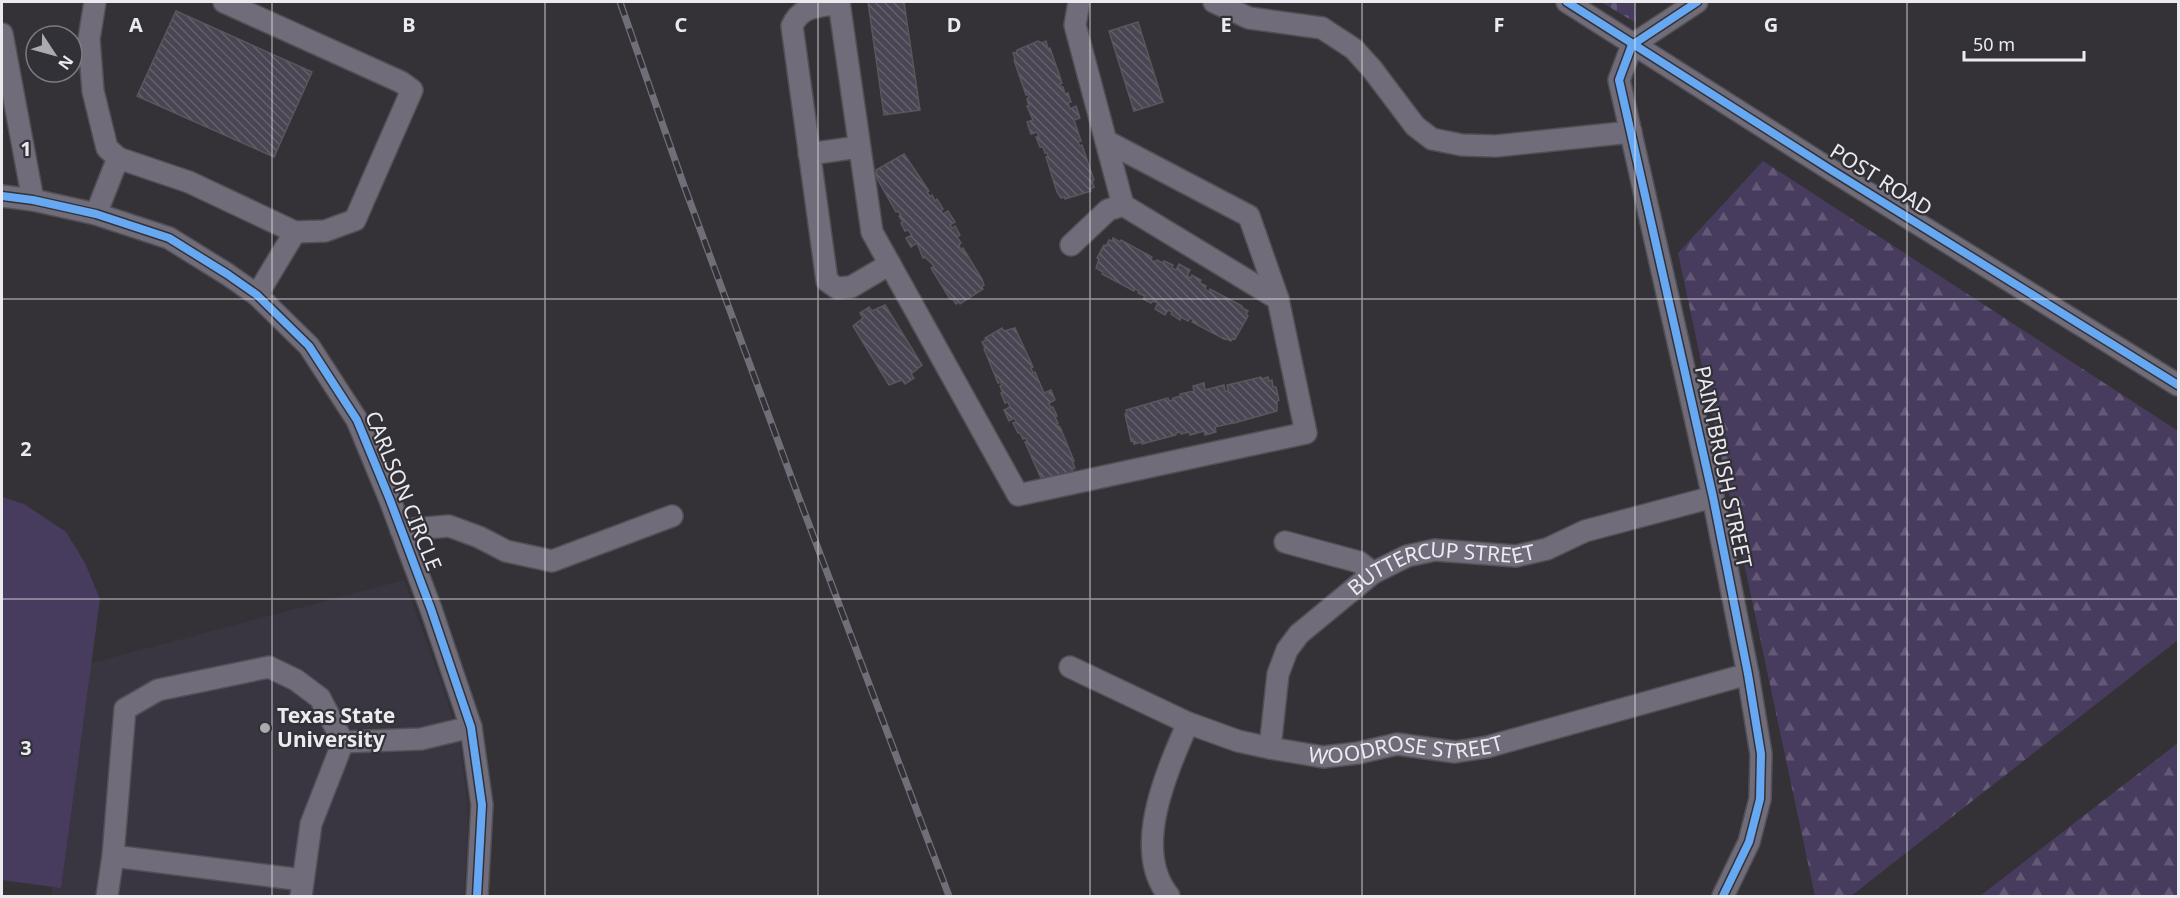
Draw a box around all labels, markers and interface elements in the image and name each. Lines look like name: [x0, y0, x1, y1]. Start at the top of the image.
text: A: [129, 11, 143, 38]
text: B: [402, 11, 416, 38]
text: C: [675, 11, 688, 38]
text: D: [947, 11, 961, 38]
text: E: [1220, 11, 1232, 38]
text: F: [1494, 11, 1504, 38]
text: G: [1764, 11, 1778, 38]
north arrow: [24, 24, 84, 84]
scale bar: [1964, 24, 2084, 62]
text: 50 m: [1973, 32, 2015, 56]
text: N: [53, 51, 79, 75]
text: 1: [20, 135, 32, 162]
street label: POST ROAD: [1825, 137, 1938, 222]
street label: PAINTBRUSH STREET: [1689, 363, 1759, 571]
street label: CARLSON CIRCLE: [359, 407, 449, 574]
text: 2: [20, 435, 32, 462]
street label: BUTTERCUP STREET: [1341, 535, 1538, 601]
place label: Texas State University: [277, 701, 395, 753]
marker: Texas State University: [258, 721, 272, 735]
street label: WOODROSE STREET: [1306, 728, 1506, 771]
text: 3: [20, 734, 32, 761]

